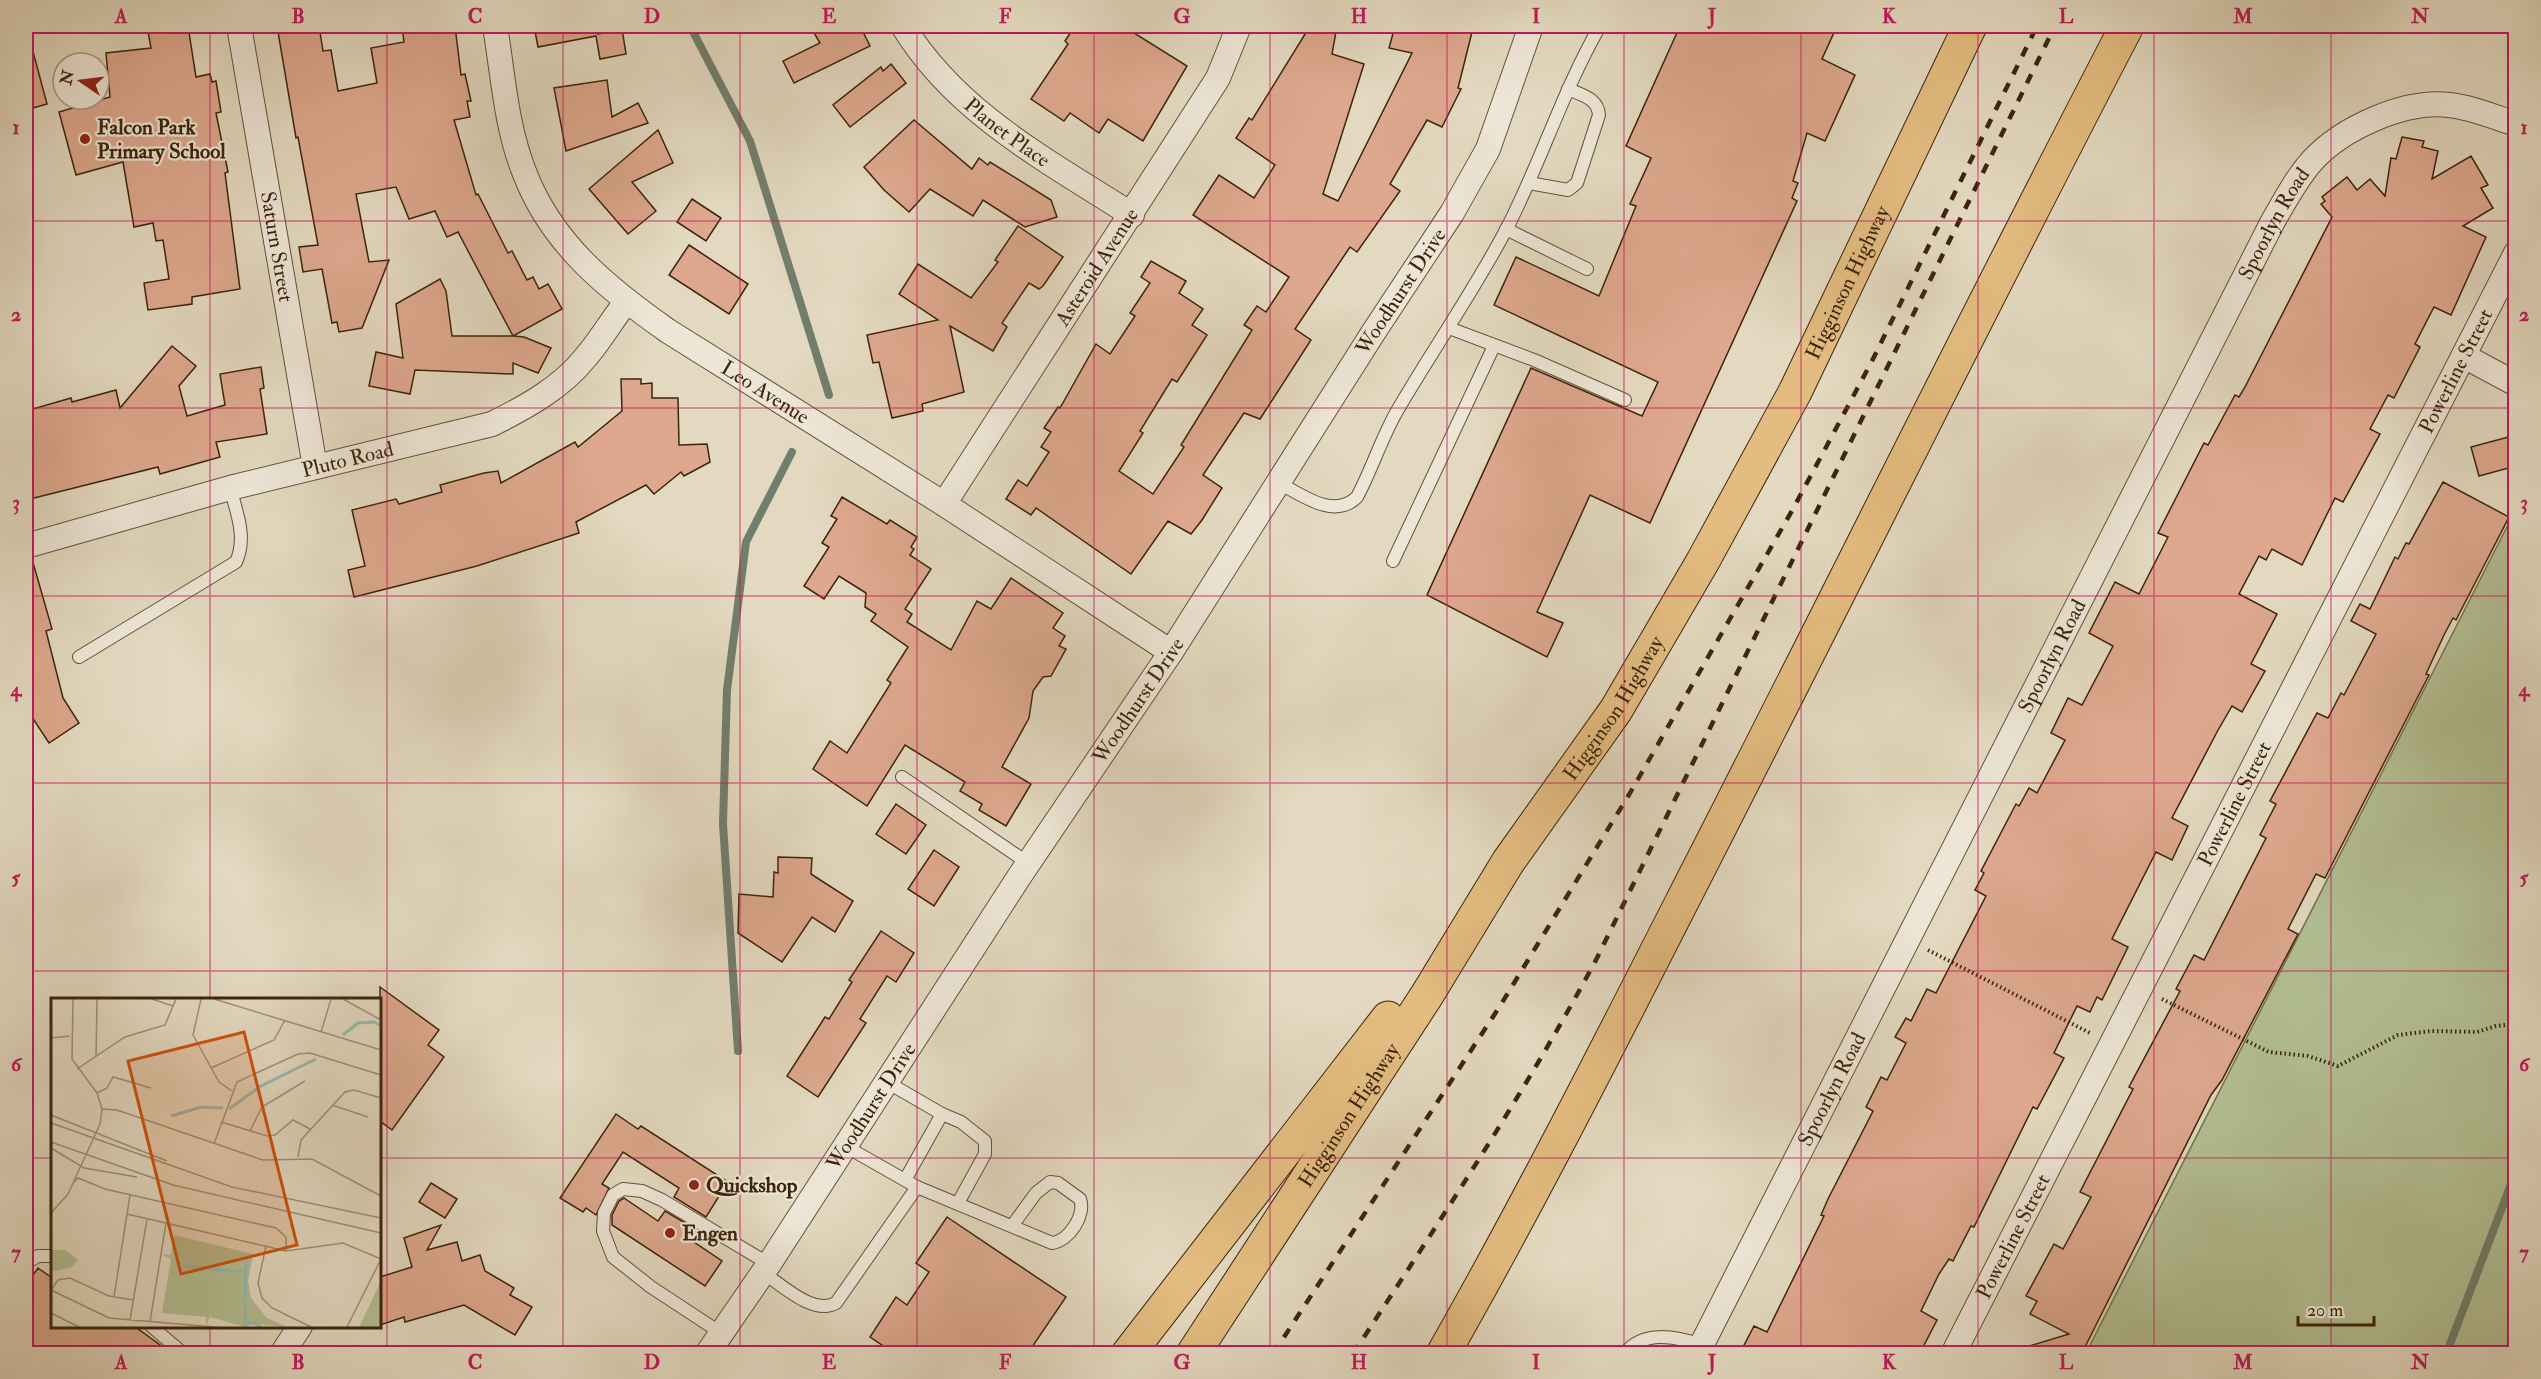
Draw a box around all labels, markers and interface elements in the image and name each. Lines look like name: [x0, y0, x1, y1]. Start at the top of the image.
text: A: [114, 4, 128, 29]
text: B: [291, 4, 305, 29]
text: C: [468, 4, 482, 29]
text: D: [644, 4, 660, 29]
text: E: [822, 4, 837, 29]
text: F: [999, 4, 1012, 29]
text: G: [1174, 4, 1191, 29]
text: H: [1351, 4, 1367, 29]
text: I: [1532, 4, 1540, 29]
text: J: [1707, 4, 1716, 29]
text: K: [1882, 4, 1897, 29]
text: L: [2059, 4, 2074, 29]
text: M: [2232, 4, 2253, 29]
text: N: [2410, 4, 2430, 29]
north arrow: [51, 51, 111, 111]
text: N: [56, 68, 79, 88]
street label: Planet Place: [958, 92, 1056, 173]
place label: Falcon Park Primary School: [97, 114, 226, 165]
text: 1: [12, 115, 20, 140]
text: 1: [2520, 115, 2528, 140]
marker: Falcon Park Primary School: [78, 132, 92, 146]
street label: Spoorlyn Road: [2232, 162, 2316, 284]
street label: Saturn Street: [254, 189, 300, 304]
street label: Higginson Highway: [1799, 201, 1896, 364]
street label: Asteroid Avenue: [1048, 203, 1145, 332]
street label: Woodhurst Drive: [1349, 223, 1452, 361]
text: 2: [11, 302, 21, 327]
text: 2: [2519, 302, 2529, 327]
street label: Powerline Street: [2412, 304, 2499, 438]
street label: Leo Avenue: [716, 354, 815, 430]
street label: Pluto Road: [299, 435, 397, 484]
text: 3: [12, 490, 20, 515]
text: 3: [2520, 490, 2528, 515]
street label: Spoorlyn Road: [2012, 594, 2092, 717]
street label: Higginson Highway: [1557, 630, 1670, 786]
street label: Woodhurst Drive: [1086, 632, 1190, 769]
text: 4: [10, 677, 23, 702]
text: 4: [2518, 677, 2531, 702]
street label: Powerline Street: [2191, 737, 2278, 871]
text: 5: [12, 865, 22, 890]
text: 5: [2520, 865, 2530, 890]
inset map: [51, 998, 381, 1328]
street label: Spoorlyn Road: [1791, 1027, 1872, 1151]
street label: Woodhurst Drive: [819, 1037, 922, 1176]
street label: Higginson Highway: [1292, 1037, 1406, 1193]
text: 6: [11, 1052, 23, 1077]
text: 6: [2519, 1052, 2531, 1077]
street label: Powerline Street: [1970, 1169, 2056, 1303]
place label: Quickshop: [706, 1172, 798, 1199]
marker: Quickshop: [687, 1178, 701, 1192]
place label: Engen: [682, 1220, 738, 1247]
marker: Engen: [663, 1226, 677, 1240]
text: 7: [11, 1240, 21, 1265]
text: 7: [2519, 1240, 2529, 1265]
scale bar: [2298, 1289, 2374, 1327]
text: 20 m: [2307, 1299, 2343, 1322]
text: A: [114, 1350, 128, 1375]
text: B: [291, 1350, 305, 1375]
text: C: [468, 1350, 482, 1375]
text: D: [644, 1350, 660, 1375]
text: E: [822, 1350, 837, 1375]
text: F: [999, 1350, 1012, 1375]
text: G: [1174, 1350, 1191, 1375]
text: H: [1351, 1350, 1367, 1375]
text: I: [1532, 1350, 1540, 1375]
text: J: [1707, 1350, 1716, 1375]
text: K: [1882, 1350, 1897, 1375]
text: L: [2059, 1350, 2074, 1375]
text: M: [2232, 1350, 2253, 1375]
text: N: [2410, 1350, 2430, 1375]

